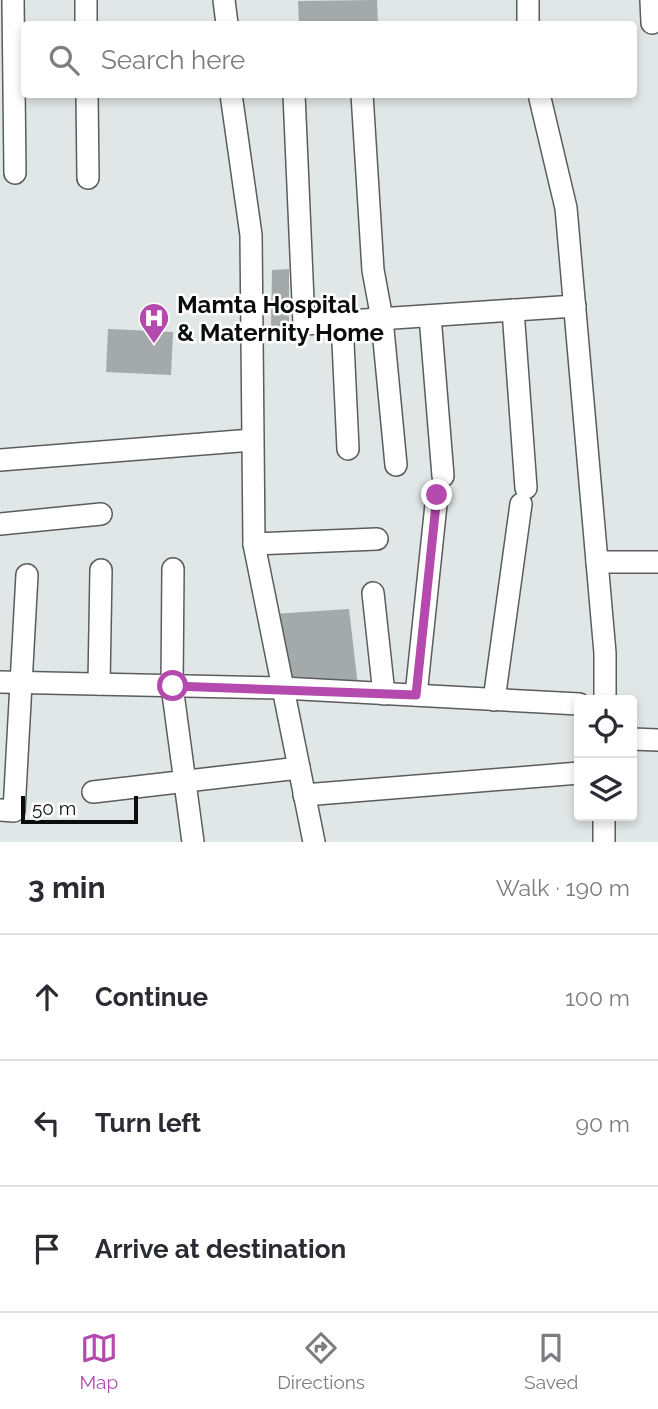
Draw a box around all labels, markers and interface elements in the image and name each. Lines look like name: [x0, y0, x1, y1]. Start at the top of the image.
search box: [21, 21, 637, 98]
icon: search: [45, 41, 83, 79]
text: Search here: [101, 45, 245, 75]
place label: Mamta Hospital & Maternity Home: [177, 290, 384, 347]
hospital icon: Mamta Hospital & Maternity Home: [137, 301, 171, 345]
route end: [421, 479, 452, 510]
route start: [157, 670, 188, 701]
map controls: [574, 695, 637, 821]
button: locate: [574, 695, 637, 758]
button: layers: [574, 758, 637, 821]
scale bar: [21, 793, 138, 825]
text: 50 m: [32, 797, 76, 819]
text: 3 min: [28, 870, 106, 905]
text: Walk · 190 m: [496, 874, 630, 901]
icon: ahead: [28, 978, 66, 1016]
text: Continue: [95, 982, 208, 1012]
text: 100 m: [565, 984, 630, 1011]
icon: left: [28, 1104, 66, 1142]
text: Turn left: [95, 1108, 201, 1138]
text: 90 m: [575, 1110, 630, 1137]
icon: arrive: [28, 1230, 66, 1268]
text: Arrive at destination: [95, 1234, 346, 1264]
tab: Map: [80, 1329, 118, 1393]
tab: Directions: [277, 1329, 365, 1393]
tab: Saved: [524, 1329, 578, 1393]

